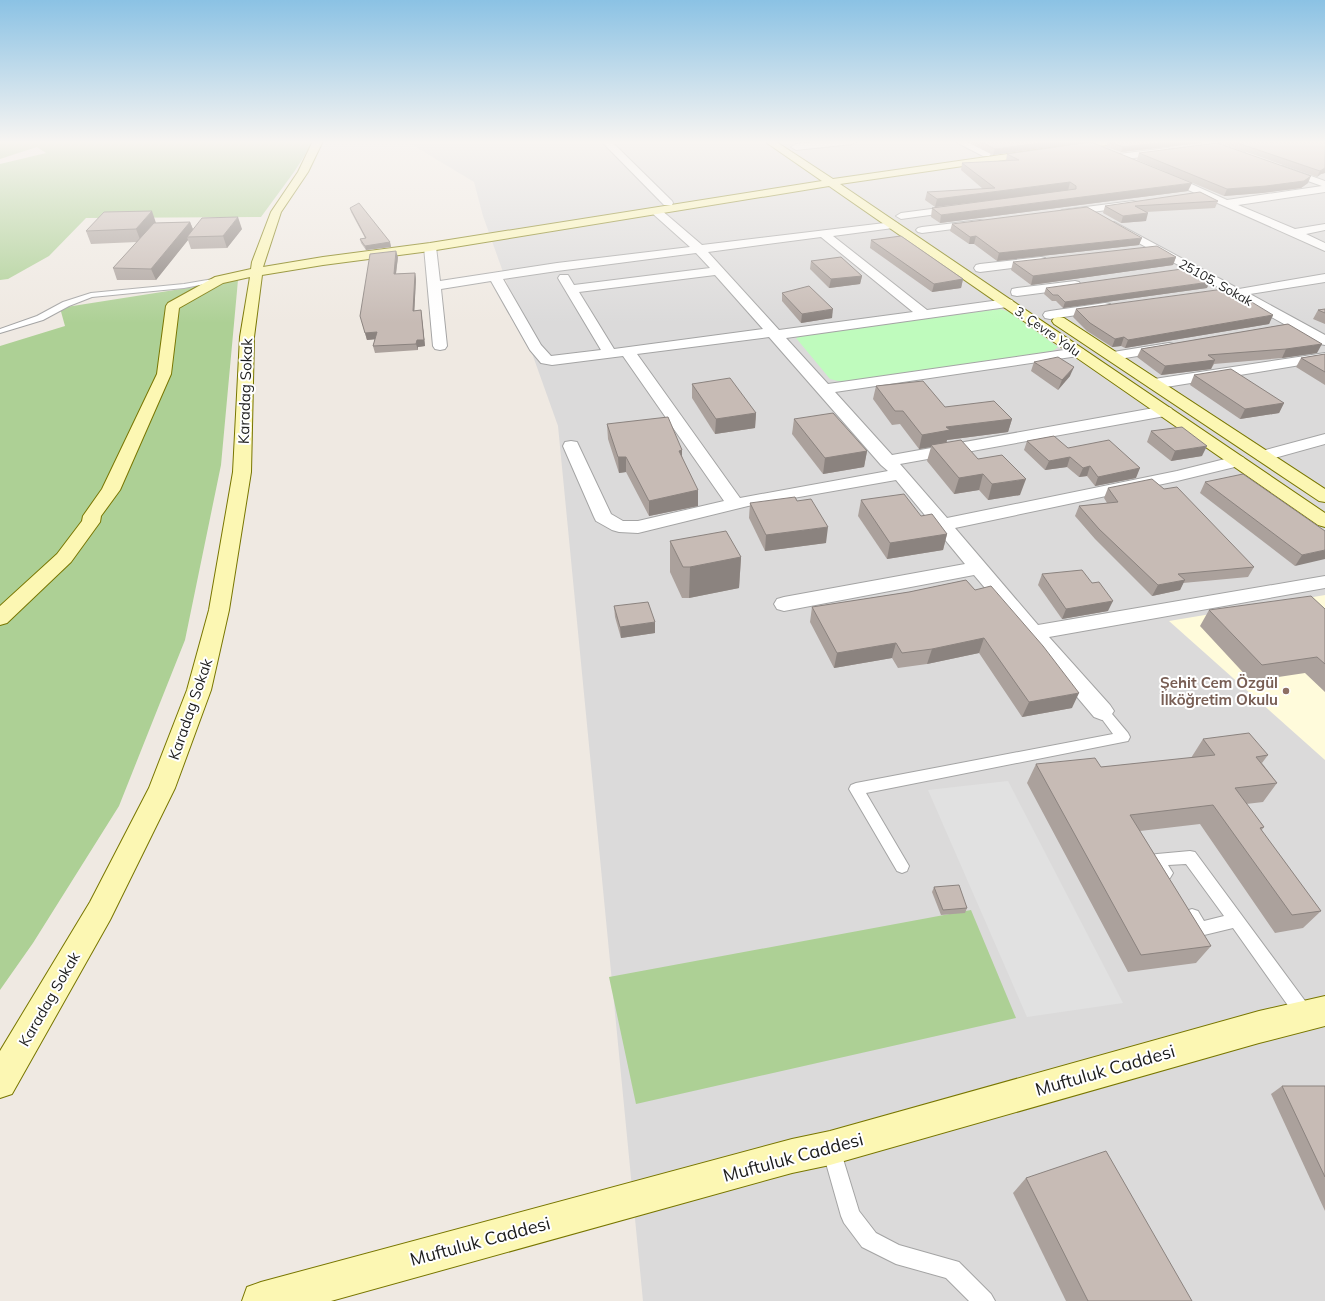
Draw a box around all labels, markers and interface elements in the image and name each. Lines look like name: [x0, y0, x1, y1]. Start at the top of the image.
street label: 25105. Sokak: [1176, 255, 1256, 309]
street label: 3. Çevre Yolu: [1012, 303, 1084, 359]
street label: Karadag Sokak: [234, 337, 256, 444]
street label: Karadag Sokak: [164, 655, 216, 762]
place label: Şehit Cem Özgül İlköğretim Okulu: [1160, 673, 1278, 709]
marker: Şehit Cem Özgül İlköğretim Okulu: [1281, 686, 1291, 696]
street label: Karadag Sokak: [14, 948, 84, 1050]
street label: Muftuluk Caddesi: [1033, 1039, 1177, 1101]
street label: Muftuluk Caddesi: [720, 1127, 866, 1187]
street label: Muftuluk Caddesi: [407, 1211, 553, 1271]

